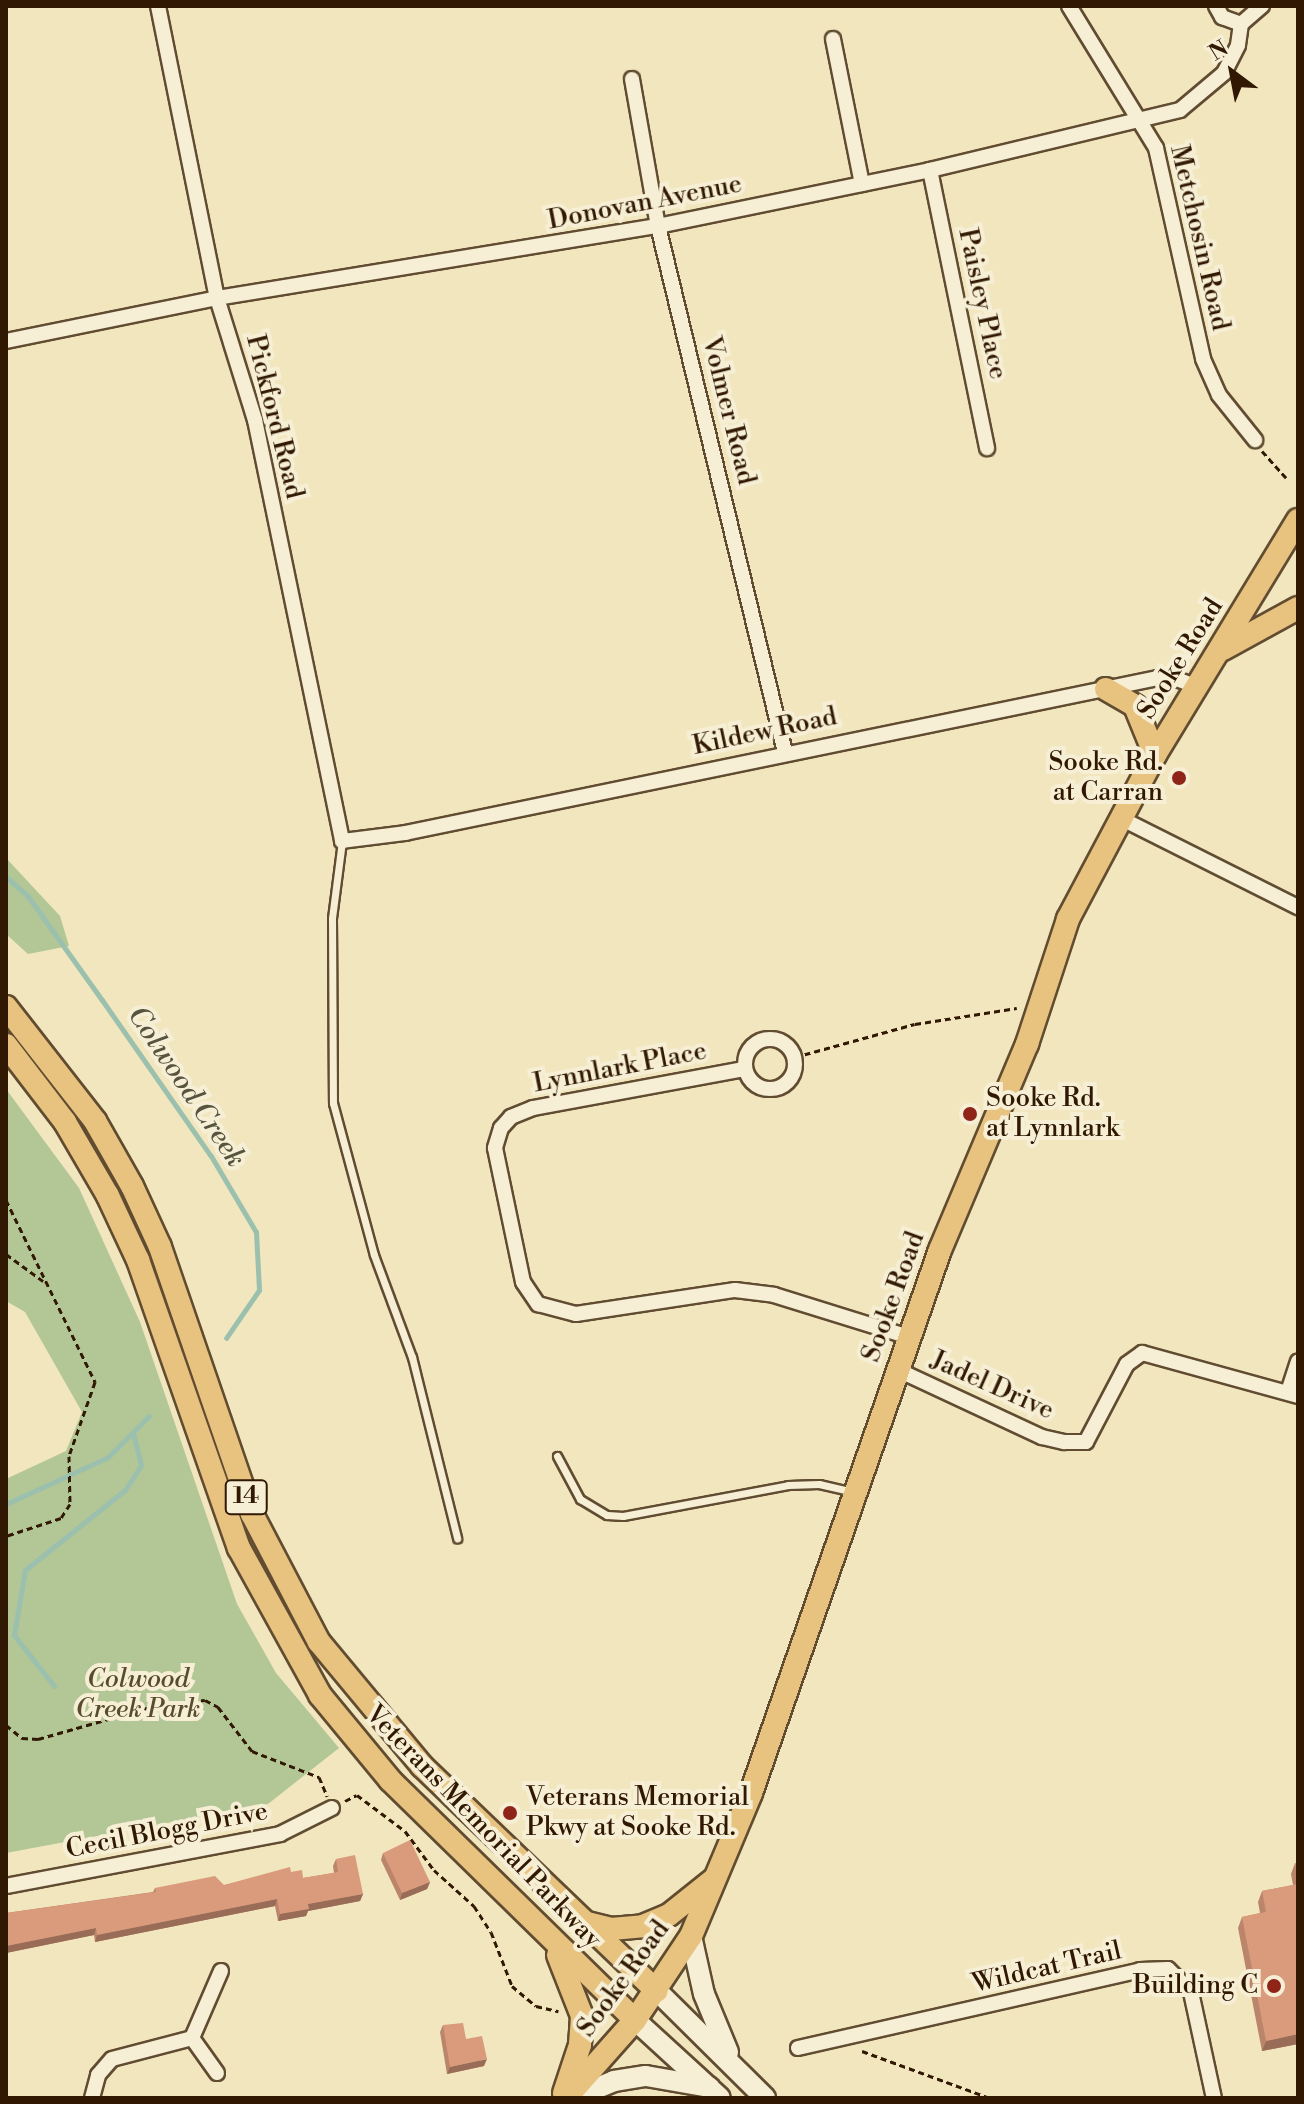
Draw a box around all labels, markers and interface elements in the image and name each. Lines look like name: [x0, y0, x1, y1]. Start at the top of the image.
north arrow: [1192, 32, 1272, 112]
text: N: [1204, 35, 1234, 67]
street label: Metchosin Road: [1163, 142, 1235, 334]
street label: Donovan Avenue: [545, 169, 745, 237]
street label: Paisley Place: [951, 226, 1013, 382]
street label: Pickford Road: [239, 332, 309, 502]
street label: Volmer Road: [695, 334, 761, 488]
street label: Sooke Road: [1132, 593, 1230, 725]
street label: Kildew Road: [690, 701, 840, 763]
place label: Sooke Rd. at Carran: [1048, 747, 1163, 808]
marker: Sooke Rd. at Carran: [1170, 769, 1188, 787]
water label: Colwood Creek: [120, 1000, 252, 1174]
street label: Lynnlark Place: [531, 1036, 709, 1100]
place label: Sooke Rd. at Lynnlark: [986, 1083, 1119, 1144]
marker: Sooke Rd. at Lynnlark: [961, 1105, 979, 1123]
street label: Sooke Road: [856, 1228, 932, 1366]
street label: Jadel Drive: [926, 1345, 1058, 1427]
road number: 14: [224, 1477, 268, 1517]
park label: Colwood Creek Park: [76, 1664, 200, 1726]
street label: Veterans Memorial Parkway: [359, 1699, 607, 1955]
place label: Veterans Memorial Pkwy at Sooke Rd.: [526, 1782, 749, 1844]
street label: Cecil Blogg Drive: [63, 1796, 271, 1866]
marker: Veterans Memorial Pkwy at Sooke Rd.: [501, 1804, 519, 1822]
street label: Sooke Road: [571, 1915, 677, 2043]
street label: Wildcat Trail: [969, 1936, 1125, 2000]
place label: Building C: [1133, 1970, 1258, 2002]
marker: Building C: [1265, 1977, 1283, 1995]

